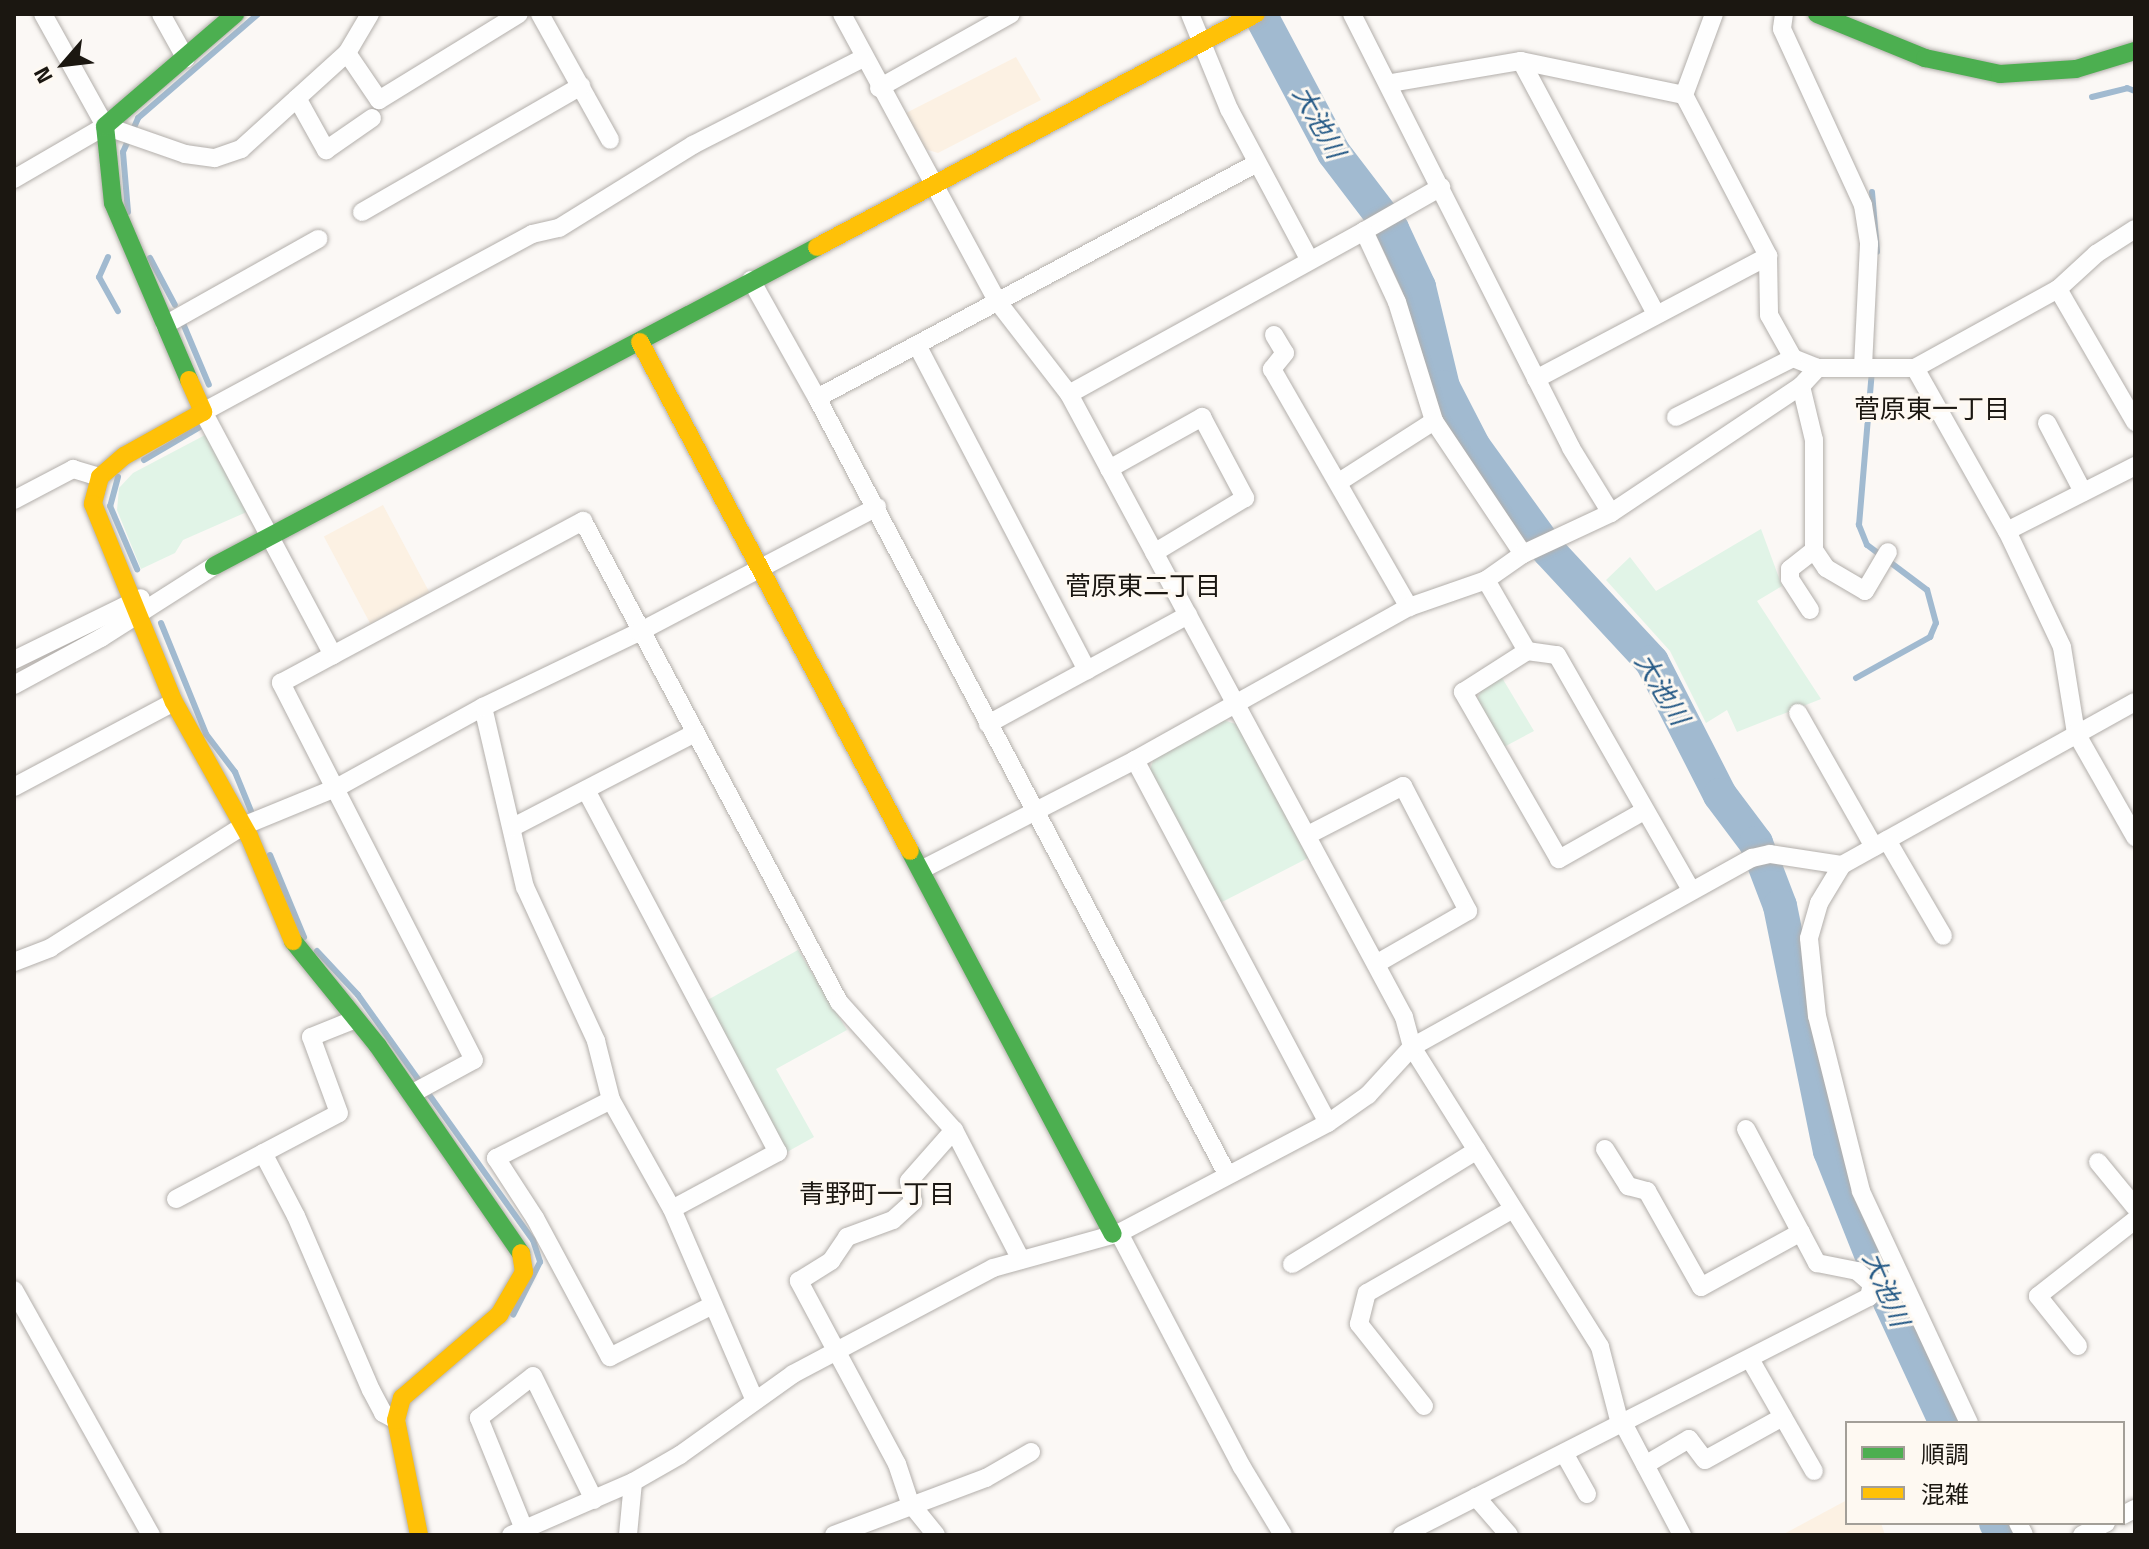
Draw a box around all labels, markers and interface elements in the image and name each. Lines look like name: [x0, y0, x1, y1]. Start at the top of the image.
north arrow: [24, 24, 104, 104]
text: N: [24, 61, 61, 90]
water label: 大池川: [1286, 80, 1352, 164]
district label: 菅原東一丁目: [1854, 393, 2010, 425]
district label: 菅原東二丁目: [1065, 570, 1221, 602]
water label: 大池川: [1629, 648, 1695, 730]
district label: 青野町一丁目: [799, 1178, 955, 1210]
water label: 大池川: [1856, 1247, 1916, 1331]
legend: [1845, 1421, 2125, 1525]
text: 順調: [1921, 1436, 1969, 1472]
text: 混雑: [1921, 1476, 1969, 1512]

